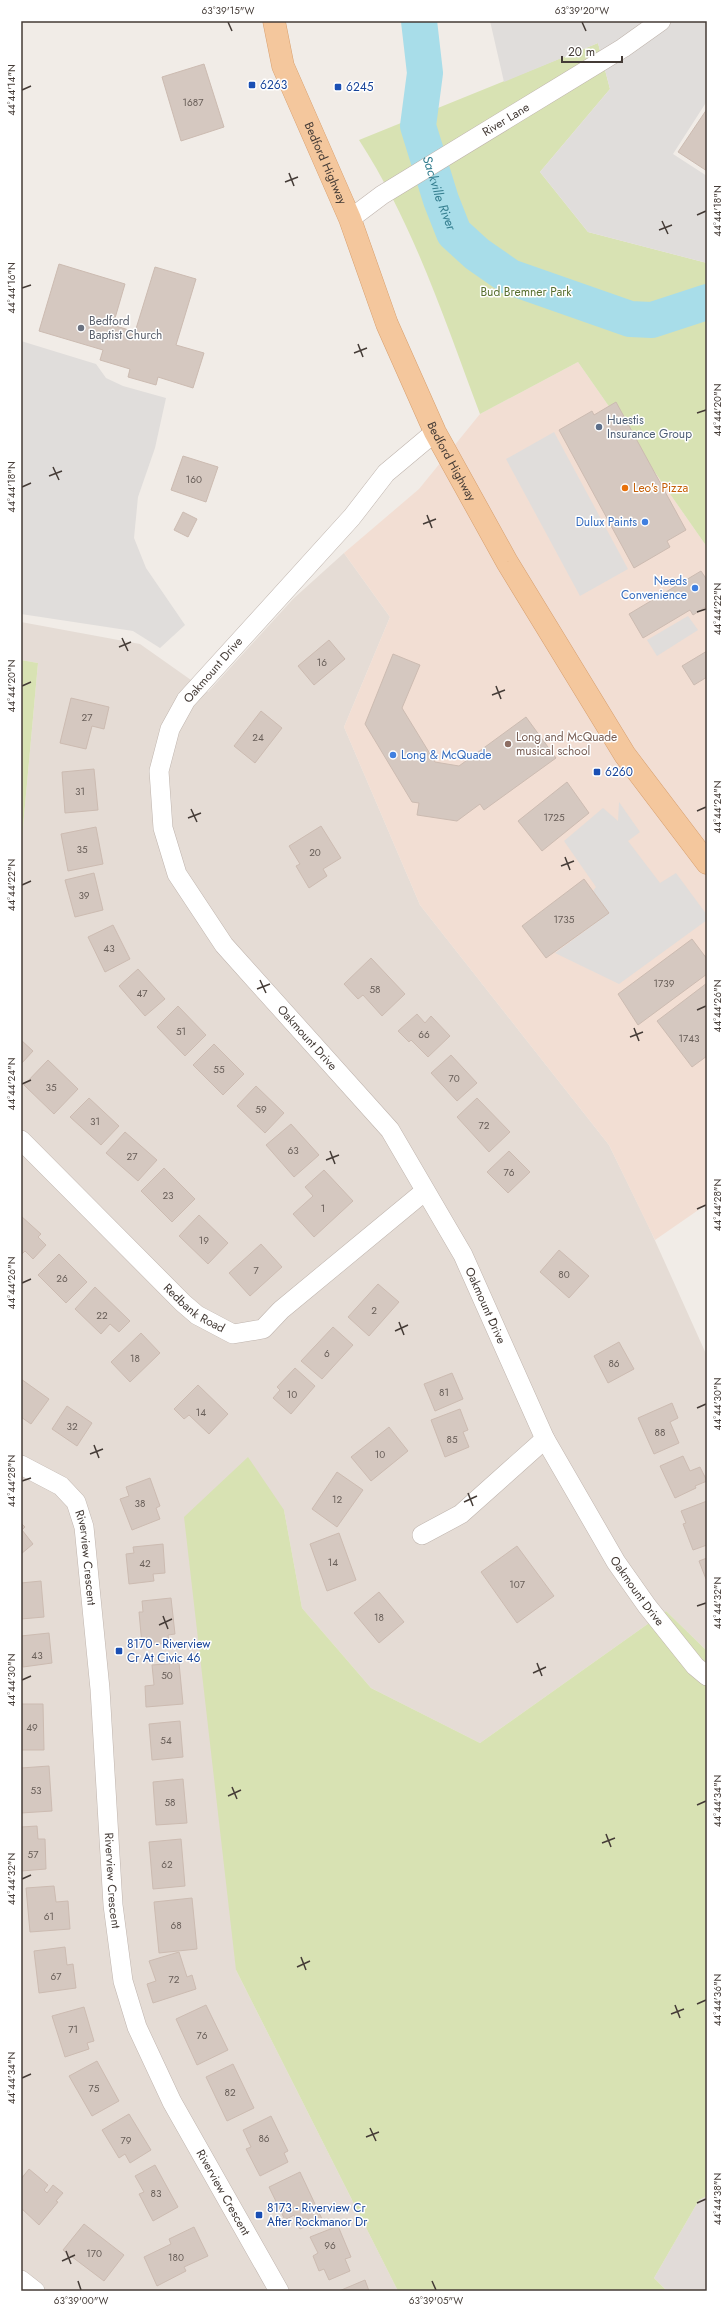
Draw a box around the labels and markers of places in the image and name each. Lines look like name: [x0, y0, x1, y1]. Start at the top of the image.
place label: 6263: [260, 76, 288, 94]
place label: 6245: [346, 78, 374, 96]
marker: 6263: [247, 80, 257, 90]
marker: 6245: [333, 82, 343, 92]
place label: Bedford Baptist Church: [89, 312, 162, 344]
marker: Bedford Baptist Church: [76, 323, 86, 333]
place label: Huestis Insurance Group: [607, 411, 692, 443]
marker: Huestis Insurance Group: [594, 422, 604, 432]
place label: Leo's Pizza: [633, 479, 689, 497]
marker: Leo's Pizza: [620, 483, 630, 493]
place label: Dulux Paints: [576, 513, 637, 531]
marker: Dulux Paints: [640, 517, 650, 527]
place label: Needs Convenience: [621, 572, 687, 604]
marker: Needs Convenience: [690, 583, 700, 593]
place label: Long and McQuade musical school: [516, 728, 617, 760]
marker: Long and McQuade musical school: [503, 739, 513, 749]
place label: Long & McQuade: [401, 746, 491, 764]
marker: Long & McQuade: [388, 750, 398, 760]
place label: 6260: [605, 763, 633, 781]
marker: 6260: [592, 767, 602, 777]
place label: 8170 - Riverview Cr At Civic 46: [127, 1635, 211, 1667]
marker: 8170 - Riverview Cr At Civic 46: [114, 1646, 124, 1656]
place label: 8173 - Riverview Cr After Rockmanor Dr: [267, 2199, 368, 2231]
marker: 8173 - Riverview Cr After Rockmanor Dr: [254, 2210, 264, 2220]

